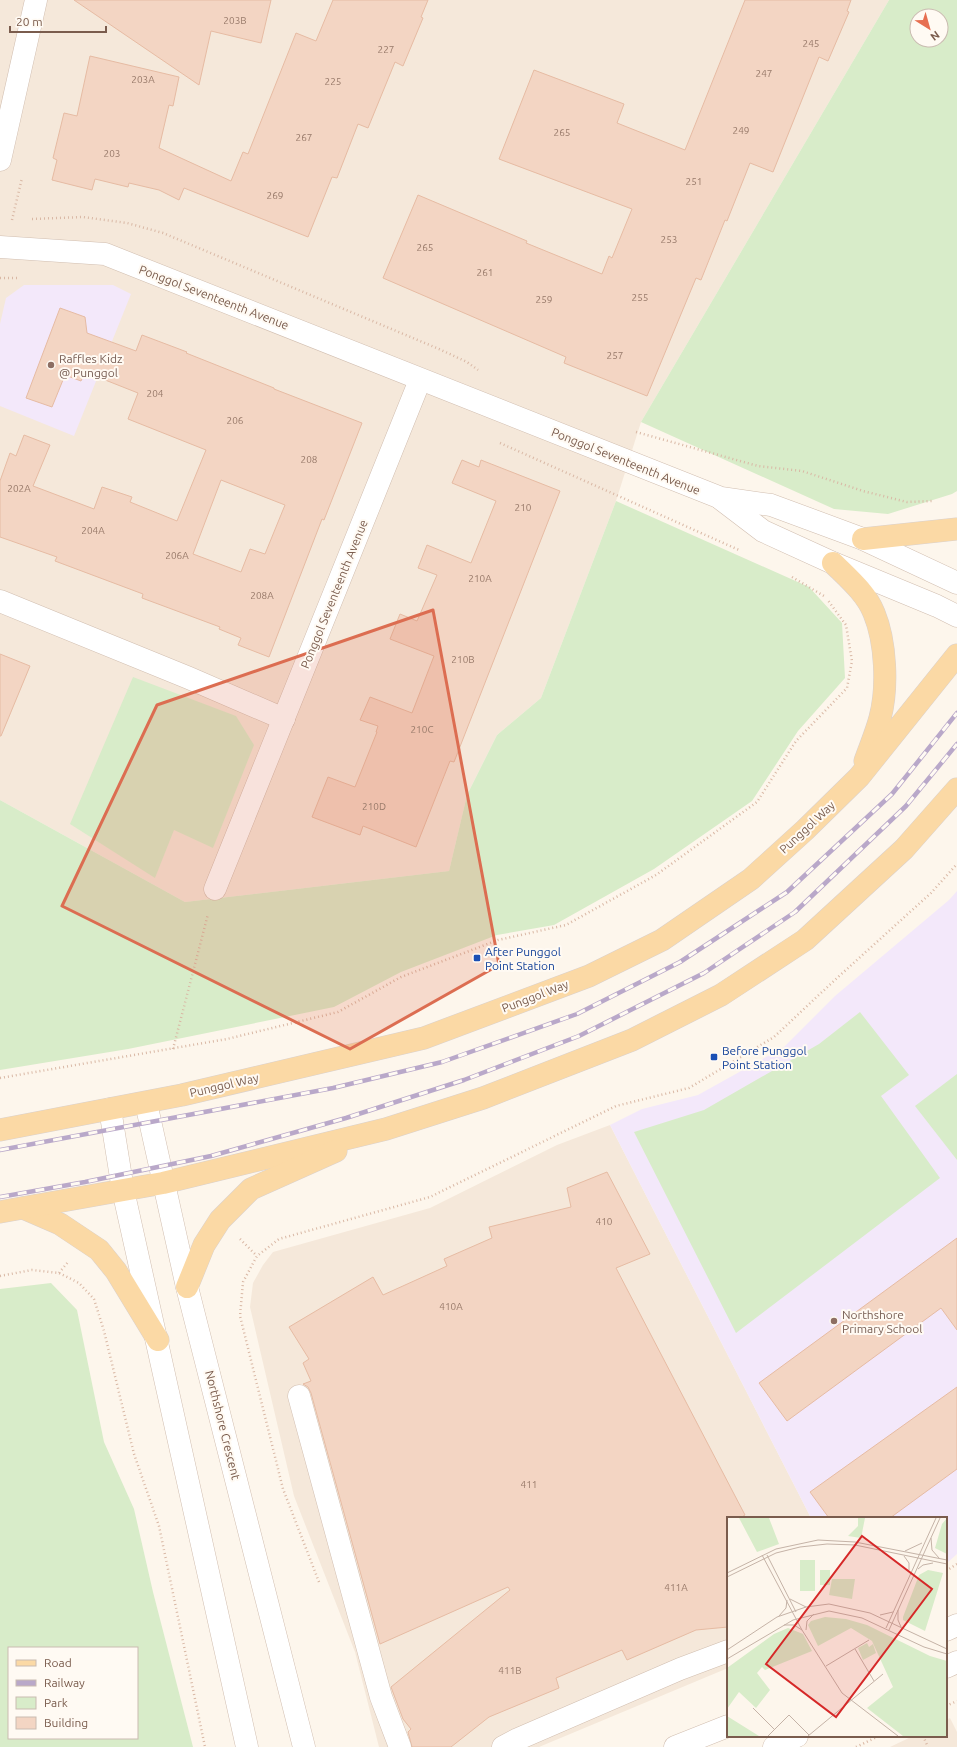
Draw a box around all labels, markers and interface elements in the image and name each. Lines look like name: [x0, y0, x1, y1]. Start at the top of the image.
scale bar: [10, 8, 106, 34]
north arrow: [909, 8, 949, 48]
text: 20 m: [16, 15, 43, 28]
house number: 203B: [223, 15, 247, 26]
text: N: [928, 29, 942, 43]
house number: 245: [803, 38, 819, 49]
house number: 227: [378, 44, 394, 55]
house number: 247: [756, 68, 772, 79]
house number: 203A: [131, 74, 155, 85]
house number: 225: [325, 76, 341, 87]
house number: 249: [733, 125, 749, 136]
house number: 265: [554, 127, 570, 138]
house number: 267: [296, 132, 312, 143]
house number: 203: [104, 148, 120, 159]
house number: 251: [686, 176, 702, 187]
house number: 269: [267, 190, 283, 201]
house number: 253: [661, 234, 677, 245]
house number: 265: [417, 242, 433, 253]
street label: Ponggol Seventeenth Avenue: [137, 262, 291, 332]
house number: 261: [477, 267, 493, 278]
house number: 255: [632, 292, 648, 303]
house number: 259: [536, 294, 552, 305]
house number: 257: [607, 350, 623, 361]
place label: Raffles Kidz @ Punggol: [59, 352, 123, 379]
marker: Raffles Kidz @ Punggol: [46, 360, 56, 370]
house number: 204: [147, 388, 164, 399]
house number: 206: [227, 415, 244, 426]
street label: Ponggol Seventeenth Avenue: [550, 425, 702, 497]
house number: 208: [301, 454, 318, 465]
house number: 202A: [7, 483, 31, 494]
house number: 210: [515, 502, 532, 513]
street label: Ponggol Seventeenth Avenue: [298, 518, 370, 670]
house number: 204A: [81, 525, 105, 536]
house number: 206A: [165, 550, 189, 561]
house number: 210A: [468, 573, 492, 584]
house number: 208A: [250, 590, 274, 601]
house number: 210B: [451, 654, 475, 665]
house number: 210C: [410, 724, 434, 735]
street label: Punggol Way: [777, 798, 837, 856]
house number: 210D: [362, 801, 386, 812]
place label: After Punggol Point Station: [485, 945, 561, 972]
marker: After Punggol Point Station: [472, 953, 482, 963]
street label: Punggol Way: [500, 977, 570, 1015]
place label: Before Punggol Point Station: [722, 1044, 807, 1071]
marker: Before Punggol Point Station: [709, 1052, 719, 1062]
street label: Punggol Way: [188, 1071, 260, 1099]
house number: 410: [596, 1216, 613, 1227]
house number: 410A: [439, 1301, 463, 1312]
place label: Northshore Primary School: [842, 1308, 922, 1335]
marker: Northshore Primary School: [829, 1316, 839, 1326]
street label: Northshore Crescent: [203, 1369, 243, 1481]
house number: 411: [521, 1479, 537, 1490]
inset map: [727, 1517, 947, 1737]
house number: 411A: [664, 1582, 688, 1593]
legend: [8, 1647, 138, 1739]
text: Road: [44, 1656, 72, 1669]
house number: 411B: [498, 1665, 522, 1676]
text: Railway: [44, 1676, 85, 1689]
text: Park: [44, 1696, 68, 1709]
text: Building: [44, 1716, 88, 1729]

